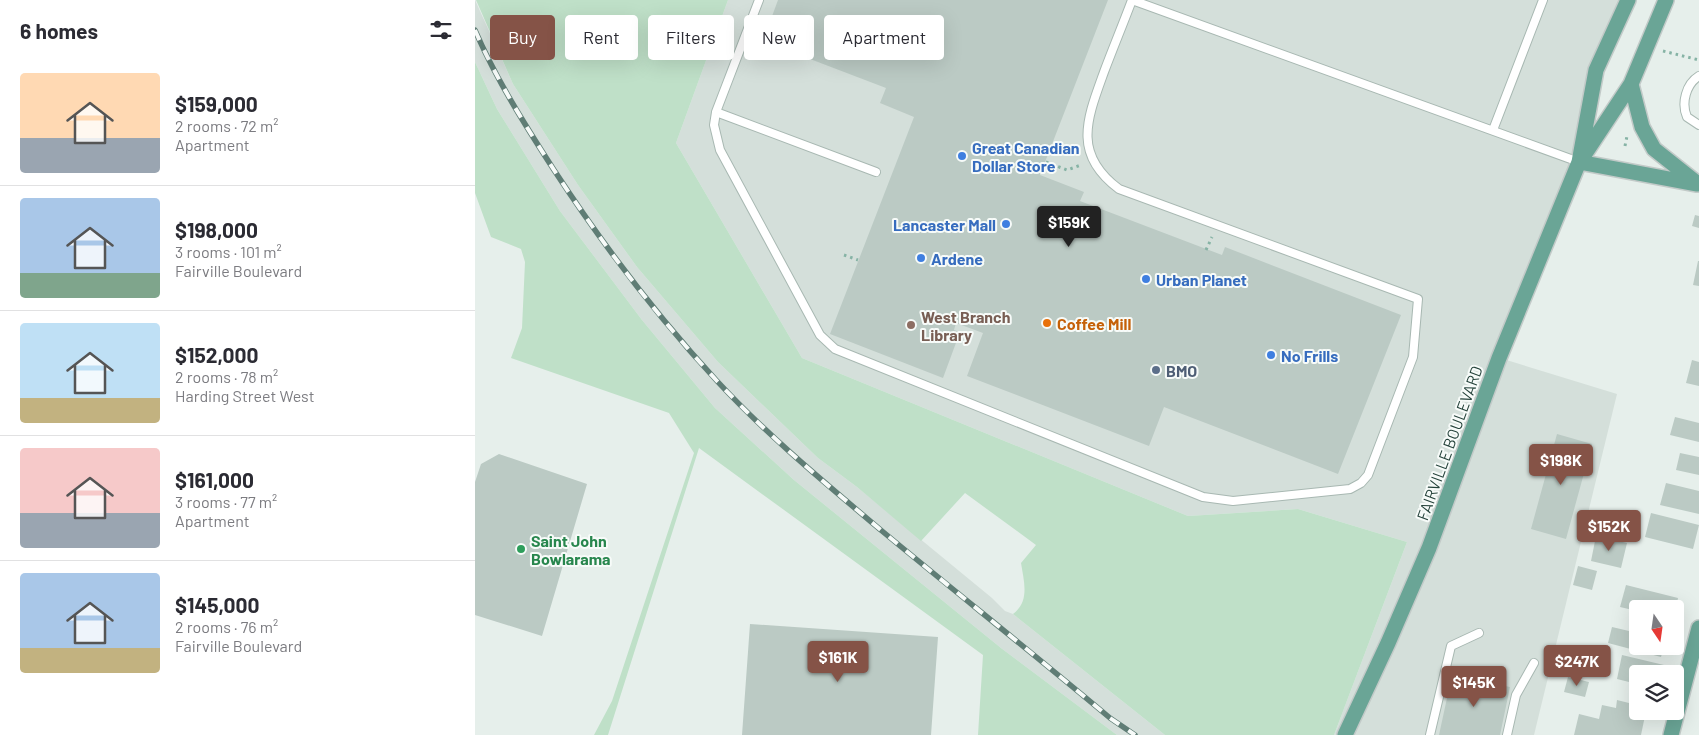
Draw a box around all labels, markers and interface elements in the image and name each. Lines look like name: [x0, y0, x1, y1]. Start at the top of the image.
chip: Buy: [490, 15, 555, 60]
chip: Rent: [565, 15, 638, 60]
chip: Filters: [648, 15, 734, 60]
chip: New: [744, 15, 814, 60]
chip: Apartment: [824, 15, 944, 60]
icon: filters: [427, 16, 455, 44]
text: 6 homes: [20, 18, 98, 43]
text: $159,000: [175, 91, 258, 116]
icon: home: [60, 93, 120, 153]
text: 2 rooms · 72 m²: [175, 116, 278, 135]
text: Apartment: [175, 135, 250, 154]
place label: Great Canadian Dollar Store: [972, 138, 1080, 175]
marker: Great Canadian Dollar Store: [956, 150, 968, 162]
pin: $159K: [1034, 206, 1104, 248]
text: $159K: [1048, 212, 1090, 231]
place label: Lancaster Mall: [893, 215, 996, 234]
text: $198,000: [175, 217, 258, 242]
icon: home: [60, 218, 120, 278]
marker: Lancaster Mall: [1000, 218, 1012, 230]
text: 3 rooms · 101 m²: [175, 242, 282, 261]
place label: Ardene: [931, 249, 983, 268]
marker: Ardene: [915, 252, 927, 264]
text: Fairville Boulevard: [175, 261, 302, 280]
place label: Urban Planet: [1156, 270, 1247, 289]
marker: Urban Planet: [1140, 273, 1152, 285]
place label: West Branch Library: [921, 307, 1010, 344]
place label: Coffee Mill: [1057, 314, 1131, 333]
marker: Coffee Mill: [1041, 317, 1053, 329]
marker: West Branch Library: [905, 319, 917, 331]
text: $152,000: [175, 342, 258, 367]
icon: home: [60, 343, 120, 403]
place label: No Frills: [1281, 346, 1338, 365]
marker: No Frills: [1265, 349, 1277, 361]
place label: BMO: [1166, 361, 1197, 380]
street label: FAIRVILLE BOULEVARD: [1412, 363, 1486, 523]
marker: BMO: [1150, 364, 1162, 376]
text: 2 rooms · 78 m²: [175, 367, 278, 386]
text: Harding Street West: [175, 386, 315, 405]
pin: $198K: [1526, 444, 1596, 486]
text: $198K: [1540, 450, 1582, 469]
text: $161,000: [175, 467, 254, 492]
icon: home: [60, 468, 120, 528]
text: 3 rooms · 77 m²: [175, 492, 277, 511]
pin: $152K: [1574, 510, 1644, 552]
text: Apartment: [175, 511, 250, 530]
text: $152K: [1588, 516, 1630, 535]
place label: Saint John Bowlarama: [531, 531, 611, 568]
marker: Saint John Bowlarama: [515, 543, 527, 555]
text: $145,000: [175, 592, 259, 617]
icon: home: [60, 593, 120, 653]
north arrow: [1629, 600, 1684, 655]
map controls: [1629, 600, 1684, 720]
text: 2 rooms · 76 m²: [175, 617, 278, 636]
text: Fairville Boulevard: [175, 636, 302, 655]
pin: $161K: [803, 640, 873, 683]
pin: $247K: [1542, 644, 1612, 687]
text: $161K: [819, 647, 857, 666]
text: $247K: [1555, 651, 1599, 670]
button: layers: [1629, 665, 1684, 720]
pin: $145K: [1439, 666, 1509, 708]
text: $145K: [1452, 672, 1496, 691]

